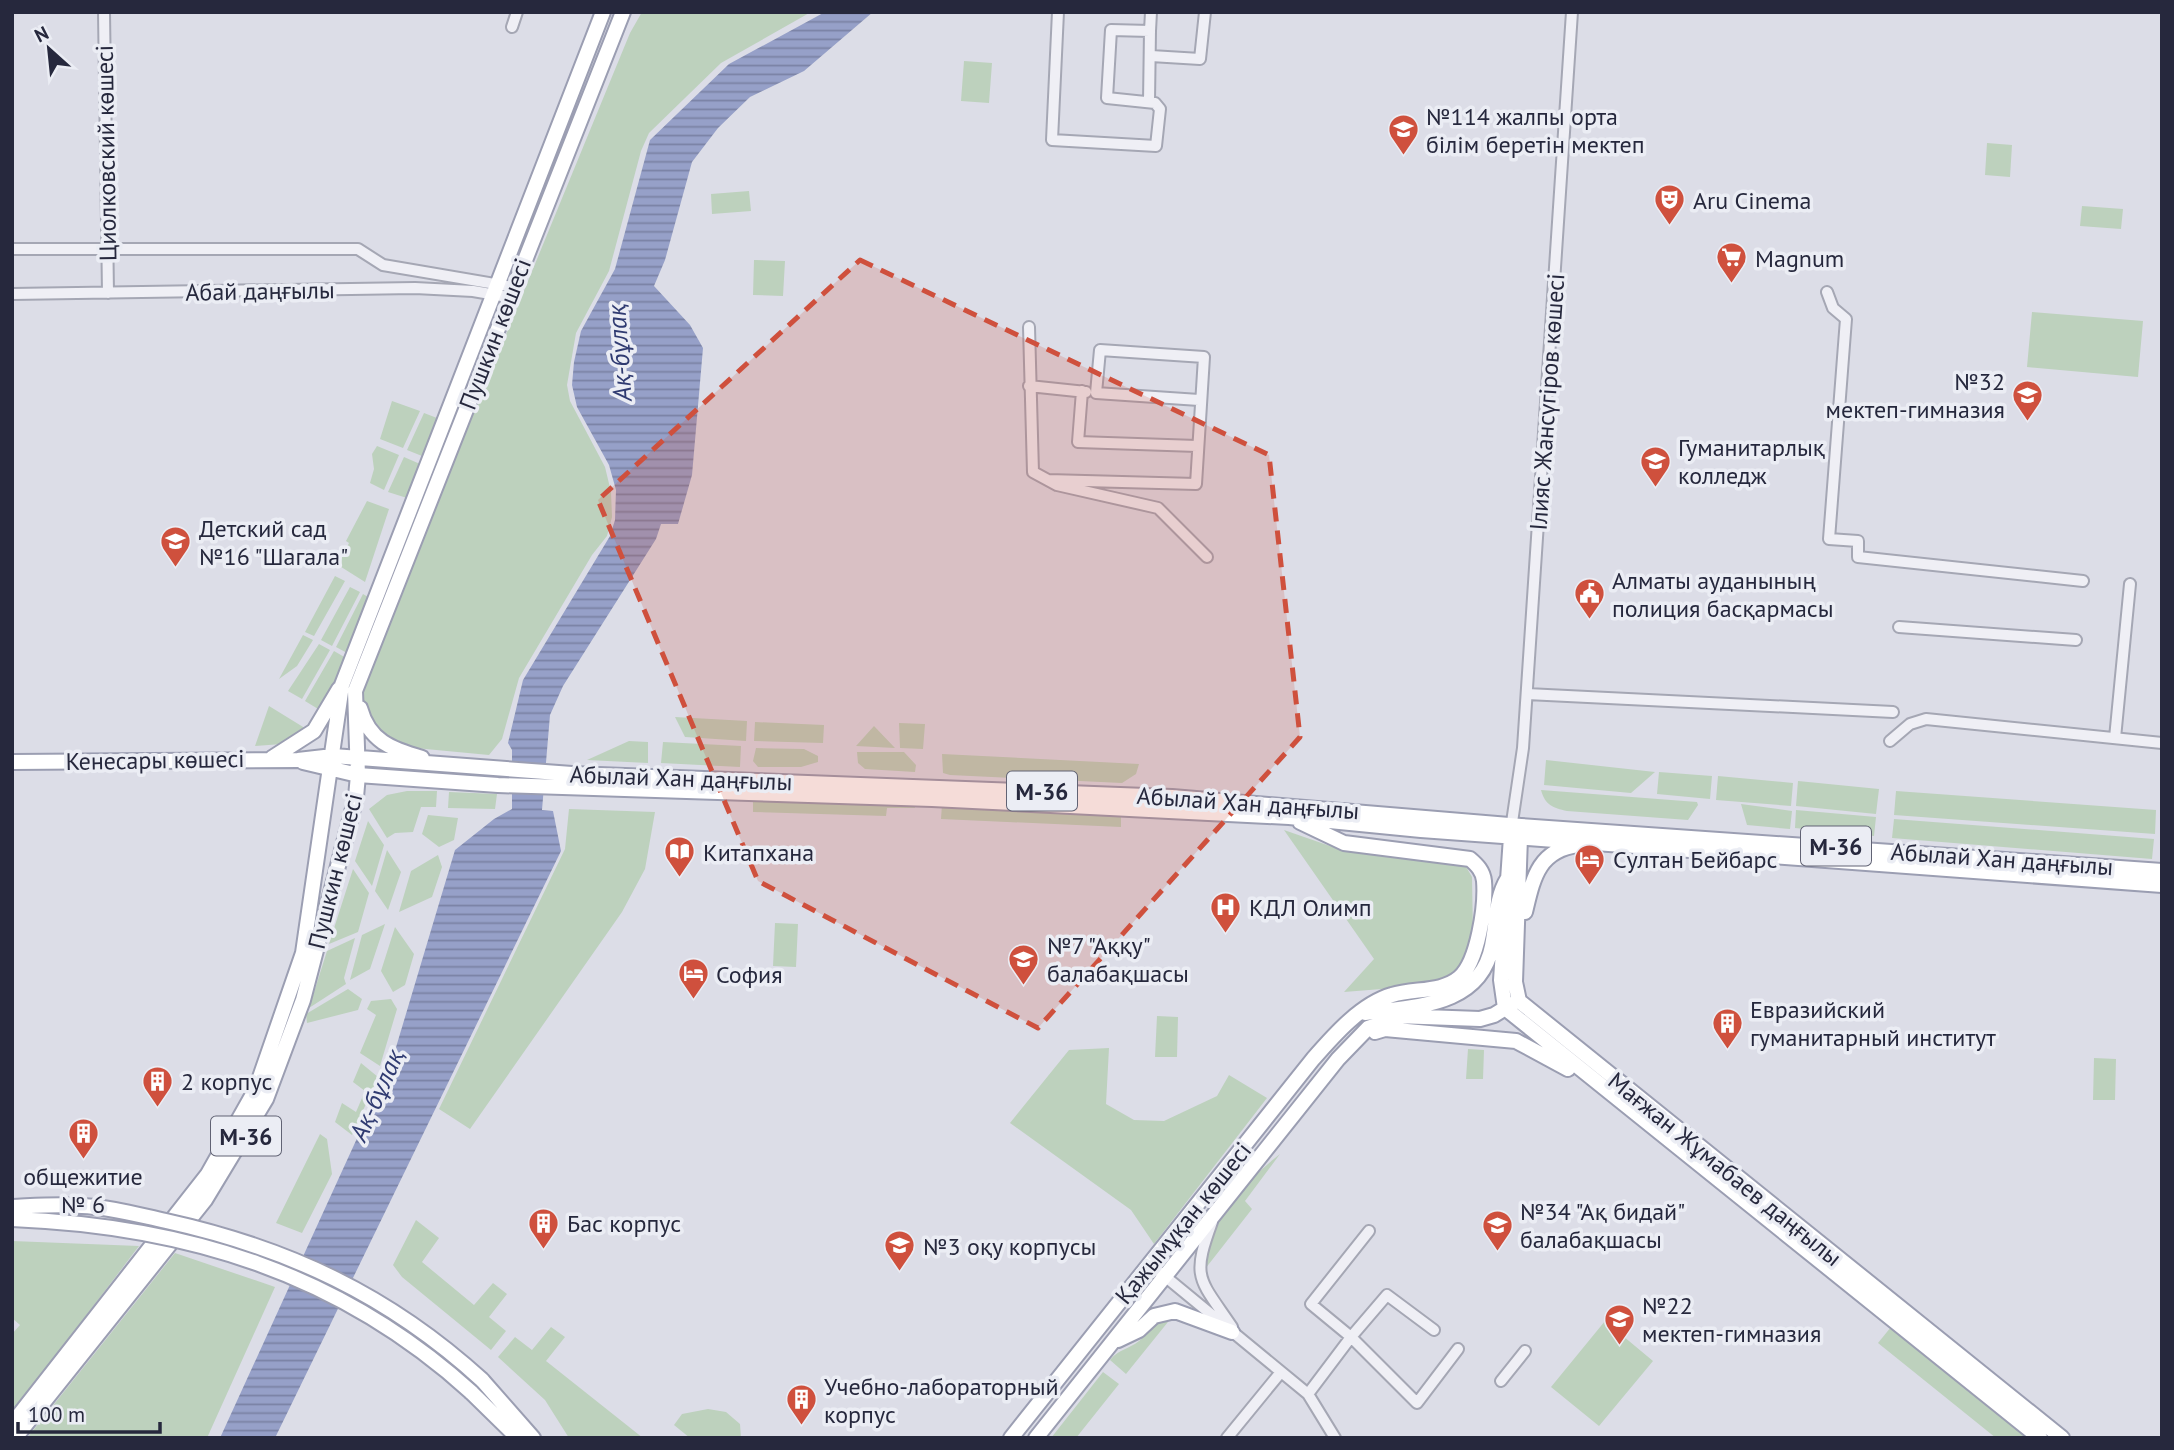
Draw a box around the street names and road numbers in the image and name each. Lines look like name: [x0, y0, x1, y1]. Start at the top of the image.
street label: Циолковский көшесі: [89, 45, 123, 261]
street label: Пушкин көшесі: [452, 254, 538, 414]
street label: Ілияс Жансүгіров көшесі: [1523, 272, 1571, 532]
street label: Абай даңғылы: [185, 274, 335, 308]
street label: Кенесары көшесі: [65, 743, 245, 777]
street label: Абылай Хан даңғылы: [569, 759, 793, 797]
road number: M-36: [1007, 772, 1077, 810]
street label: Абылай Хан даңғылы: [1136, 780, 1360, 826]
street label: Пушкин көшесі: [301, 790, 369, 952]
road number: M-36: [1801, 826, 1871, 866]
street label: Абылай Хан даңғылы: [1890, 836, 2114, 882]
street label: Мағжан Жұмабаев даңғылы: [1602, 1065, 1848, 1273]
road number: M-36: [211, 1116, 281, 1156]
street label: Қажымұқан көшесі: [1108, 1136, 1258, 1310]

